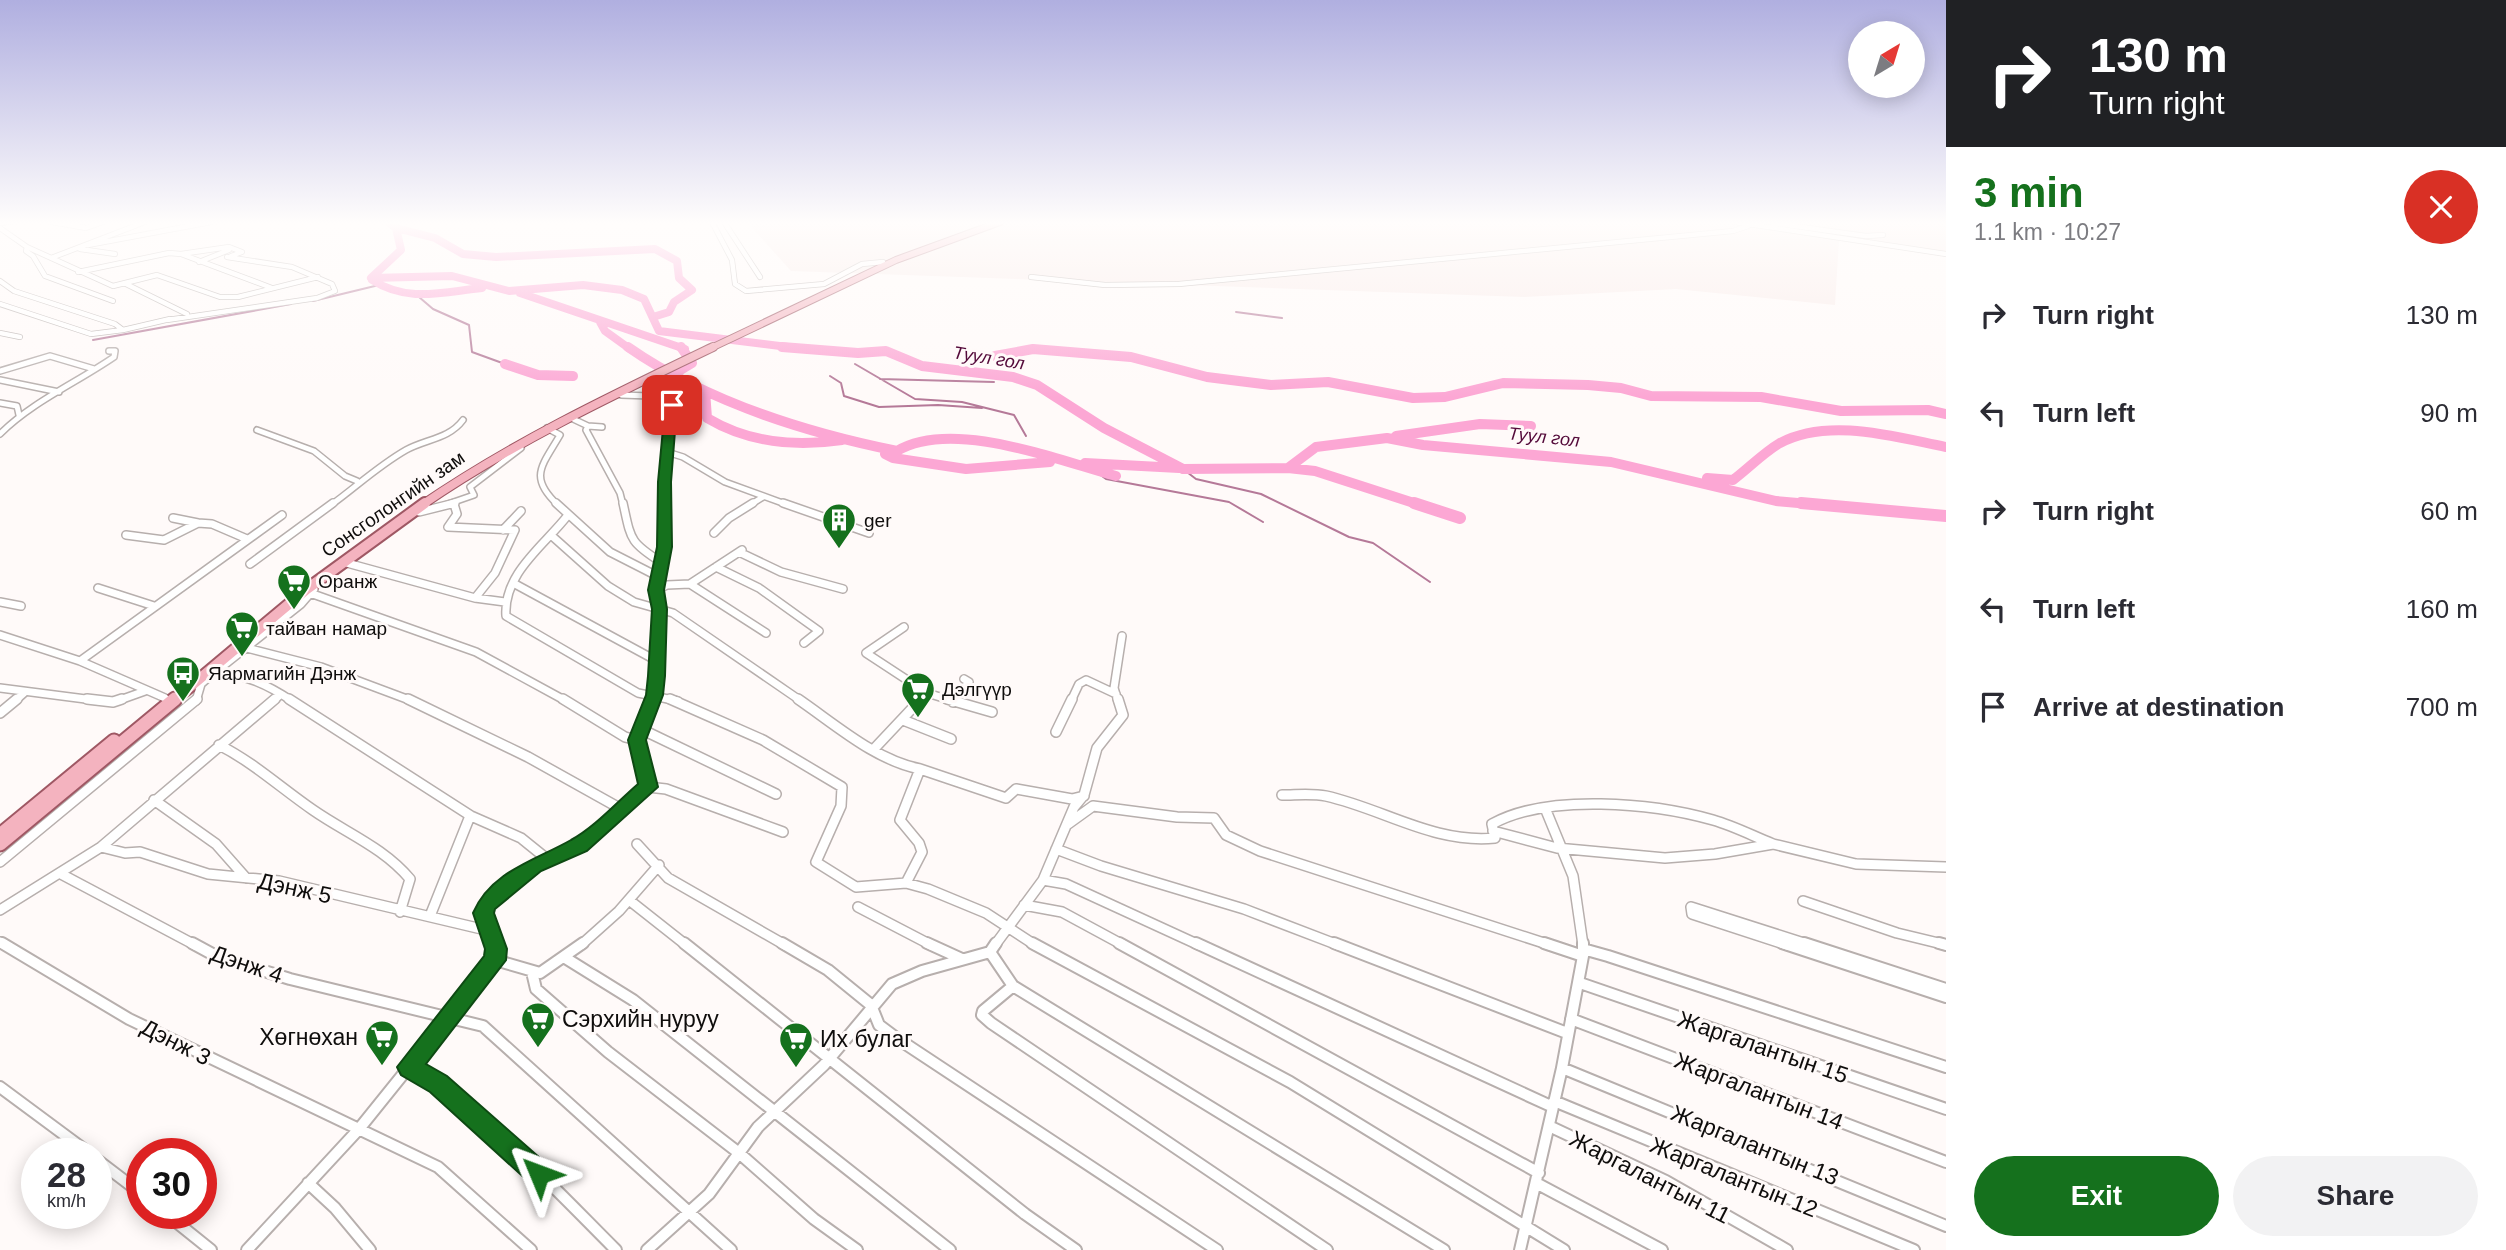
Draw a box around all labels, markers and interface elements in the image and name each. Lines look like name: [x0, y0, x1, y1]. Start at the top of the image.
north arrow: [1848, 21, 1925, 98]
map controls: [1848, 21, 1925, 98]
icon: right: [1974, 28, 2065, 119]
text: 130 m: [2089, 28, 2228, 82]
text: Turn right: [2089, 85, 2225, 121]
text: 3 min: [1974, 169, 2084, 216]
button: close: [2404, 170, 2478, 244]
text: 1.1 km · 10:27: [1974, 219, 2121, 245]
icon: right: [1974, 296, 2012, 334]
text: Turn right: [2033, 300, 2154, 330]
text: 130 m: [2406, 300, 2478, 330]
water label: Туул гол: [952, 343, 1026, 373]
pin: [642, 375, 702, 435]
icon: arrive: [653, 386, 691, 424]
icon: left: [1974, 394, 2012, 432]
text: Turn left: [2033, 398, 2135, 428]
text: 90 m: [2420, 398, 2478, 428]
water label: Туул гол: [1507, 423, 1581, 451]
street label: Сонсголонгийн зам: [318, 447, 468, 561]
icon: right: [1974, 492, 2012, 530]
text: Turn right: [2033, 496, 2154, 526]
text: 60 m: [2420, 496, 2478, 526]
building icon: ger: [820, 501, 858, 550]
place label: ger: [864, 510, 892, 531]
supermarket icon: Оранж: [275, 562, 313, 611]
place label: Оранж: [318, 571, 377, 592]
icon: left: [1974, 590, 2012, 628]
text: Turn left: [2033, 594, 2135, 624]
text: 160 m: [2406, 594, 2478, 624]
supermarket icon: тайван намар: [223, 609, 261, 658]
place label: тайван намар: [266, 618, 387, 639]
bus stop icon: Яармагийн Дэнж: [164, 654, 202, 703]
place label: Яармагийн Дэнж: [208, 663, 356, 684]
supermarket icon: Дэлгүүр: [899, 670, 937, 719]
place label: Дэлгүүр: [942, 679, 1012, 700]
icon: arrive: [1974, 688, 2012, 726]
text: Arrive at destination: [2033, 692, 2284, 722]
text: 700 m: [2406, 692, 2478, 722]
street label: Дэнж 5: [256, 868, 334, 908]
street label: Дэнж 4: [208, 940, 287, 988]
supermarket icon: Сэрхийн нуруу: [519, 1000, 557, 1049]
place label: Сэрхийн нуруу: [562, 1006, 719, 1032]
street label: Жаргалантын 15: [1674, 1006, 1852, 1088]
street label: Дэнж 3: [137, 1013, 215, 1071]
supermarket icon: Хөгнөхан: [363, 1018, 401, 1067]
supermarket icon: Их булаг: [777, 1020, 815, 1069]
place label: Хөгнөхан: [259, 1024, 358, 1050]
place label: Их булаг: [820, 1026, 913, 1052]
street label: Жаргалантын 14: [1671, 1047, 1847, 1135]
street label: Жаргалантын 13: [1667, 1100, 1843, 1190]
street label: Жаргалантын 11: [1565, 1125, 1735, 1229]
street label: Жаргалантын 12: [1646, 1132, 1822, 1222]
position arrow: [502, 1137, 576, 1211]
speed limit sign: 30: [126, 1138, 217, 1229]
text: 28: [47, 1155, 86, 1194]
button: Exit: [1974, 1156, 2219, 1236]
button: Share: [2233, 1156, 2478, 1236]
text: km/h: [47, 1191, 86, 1211]

